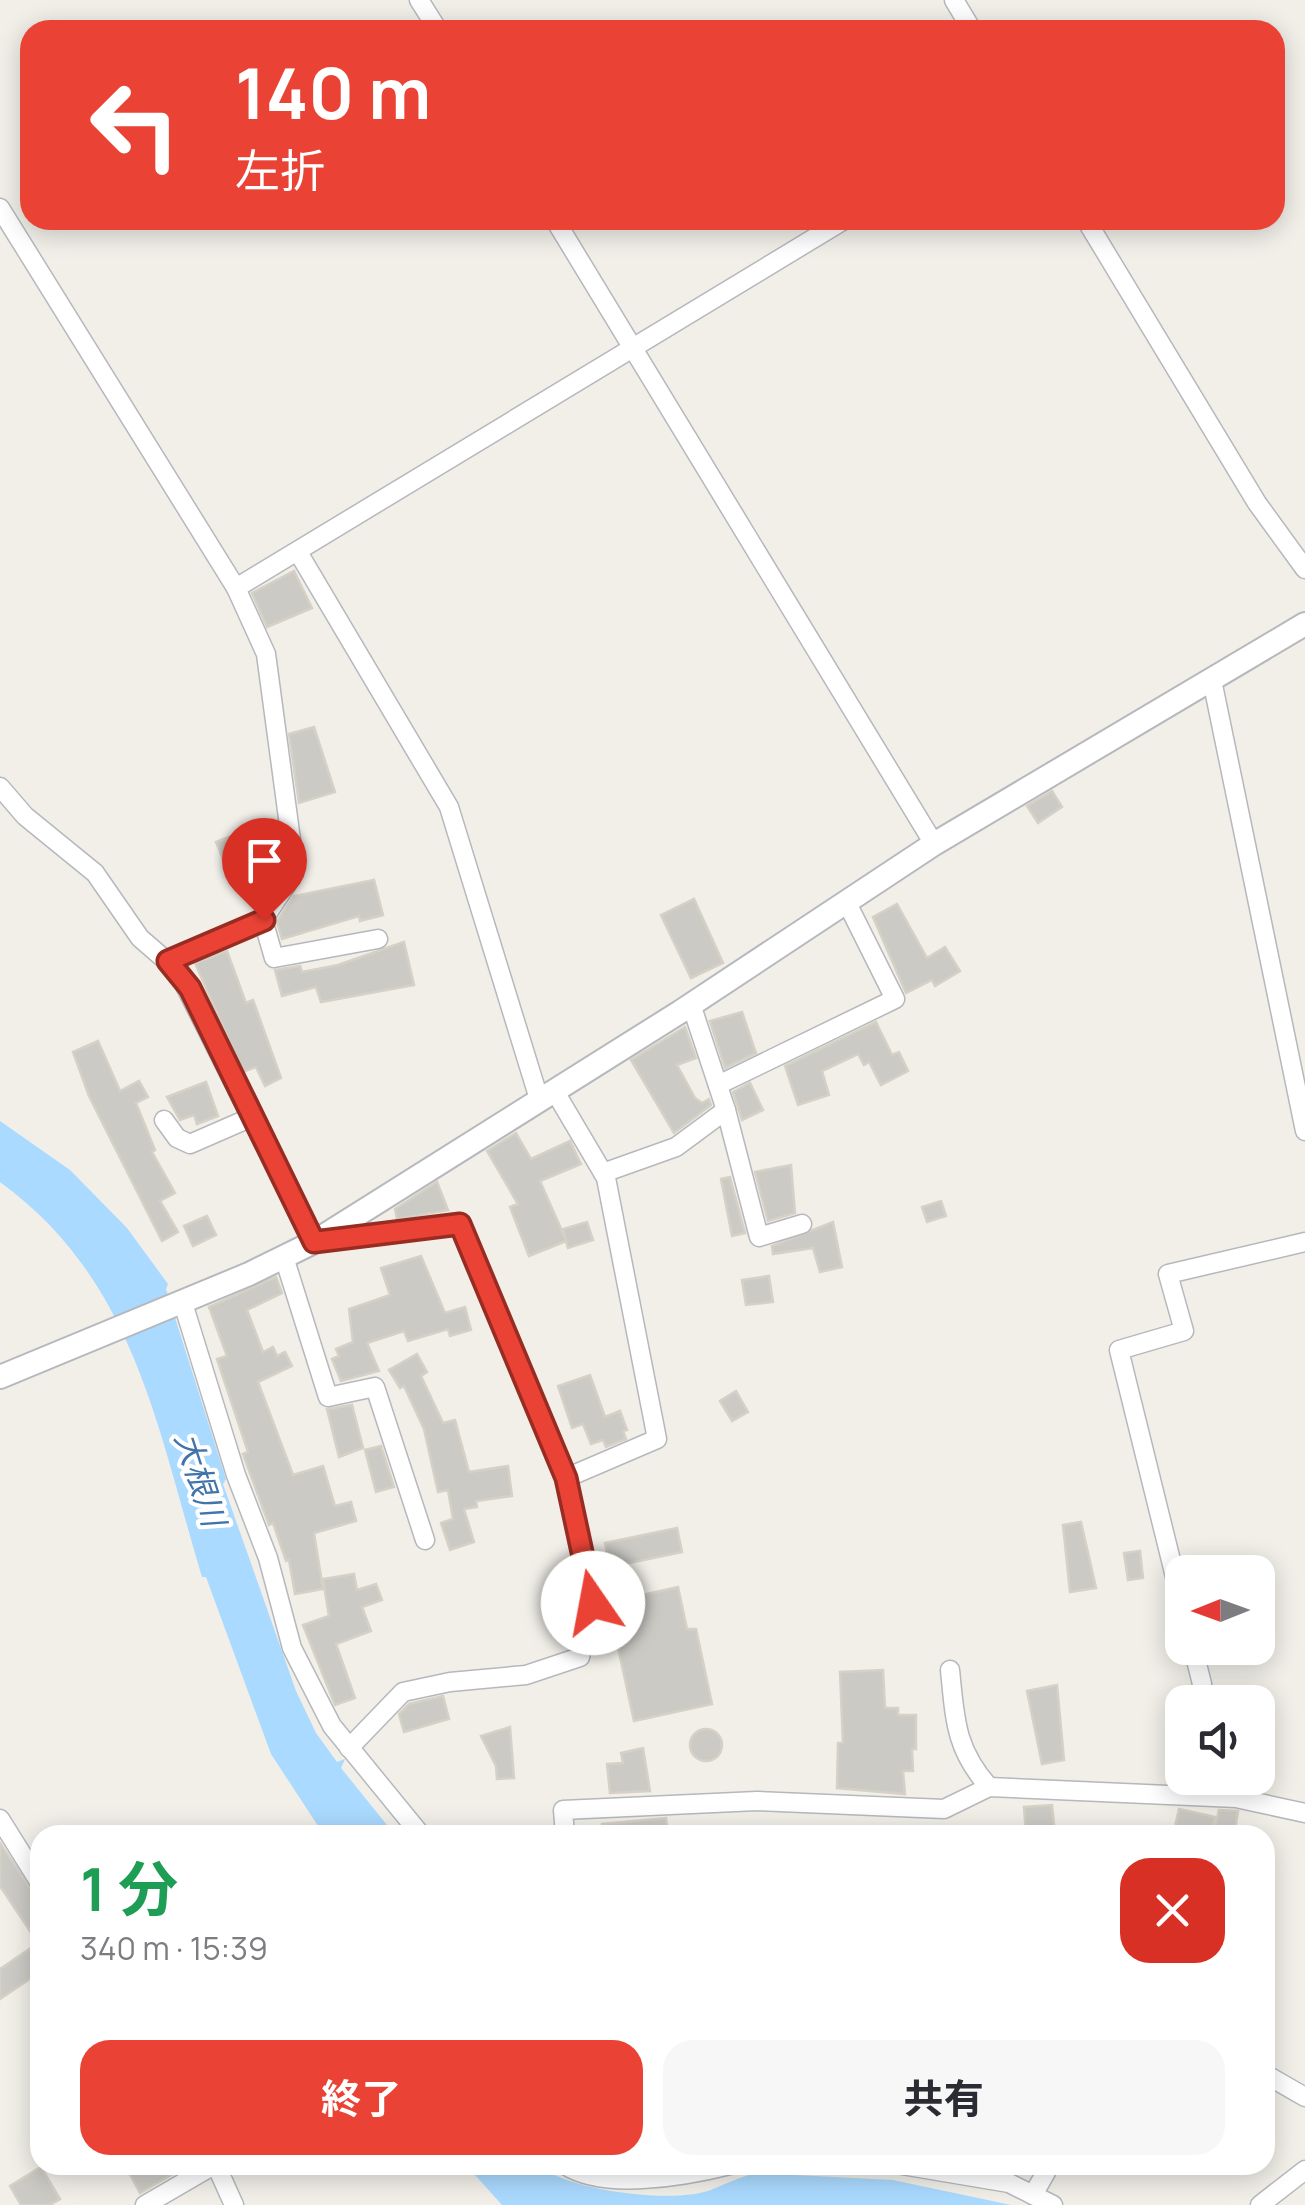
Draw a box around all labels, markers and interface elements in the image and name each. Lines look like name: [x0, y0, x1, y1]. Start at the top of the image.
text: 140 m: [235, 44, 431, 140]
icon: left: [70, 60, 200, 190]
text: 左折: [235, 139, 325, 201]
pin: [222, 818, 307, 921]
icon: arrive: [237, 833, 292, 888]
water label: 大根川: [165, 1427, 238, 1534]
position arrow: [541, 1551, 645, 1655]
north arrow: [1165, 1555, 1275, 1665]
map controls: [1165, 1555, 1275, 1795]
button: sound: [1165, 1685, 1275, 1795]
text: 1 分: [80, 1847, 178, 1929]
button: close: [1120, 1858, 1225, 1963]
text: 340 m · 15:39: [80, 1926, 268, 1970]
button: 終了: [80, 2040, 643, 2155]
button: 共有: [663, 2040, 1225, 2155]

